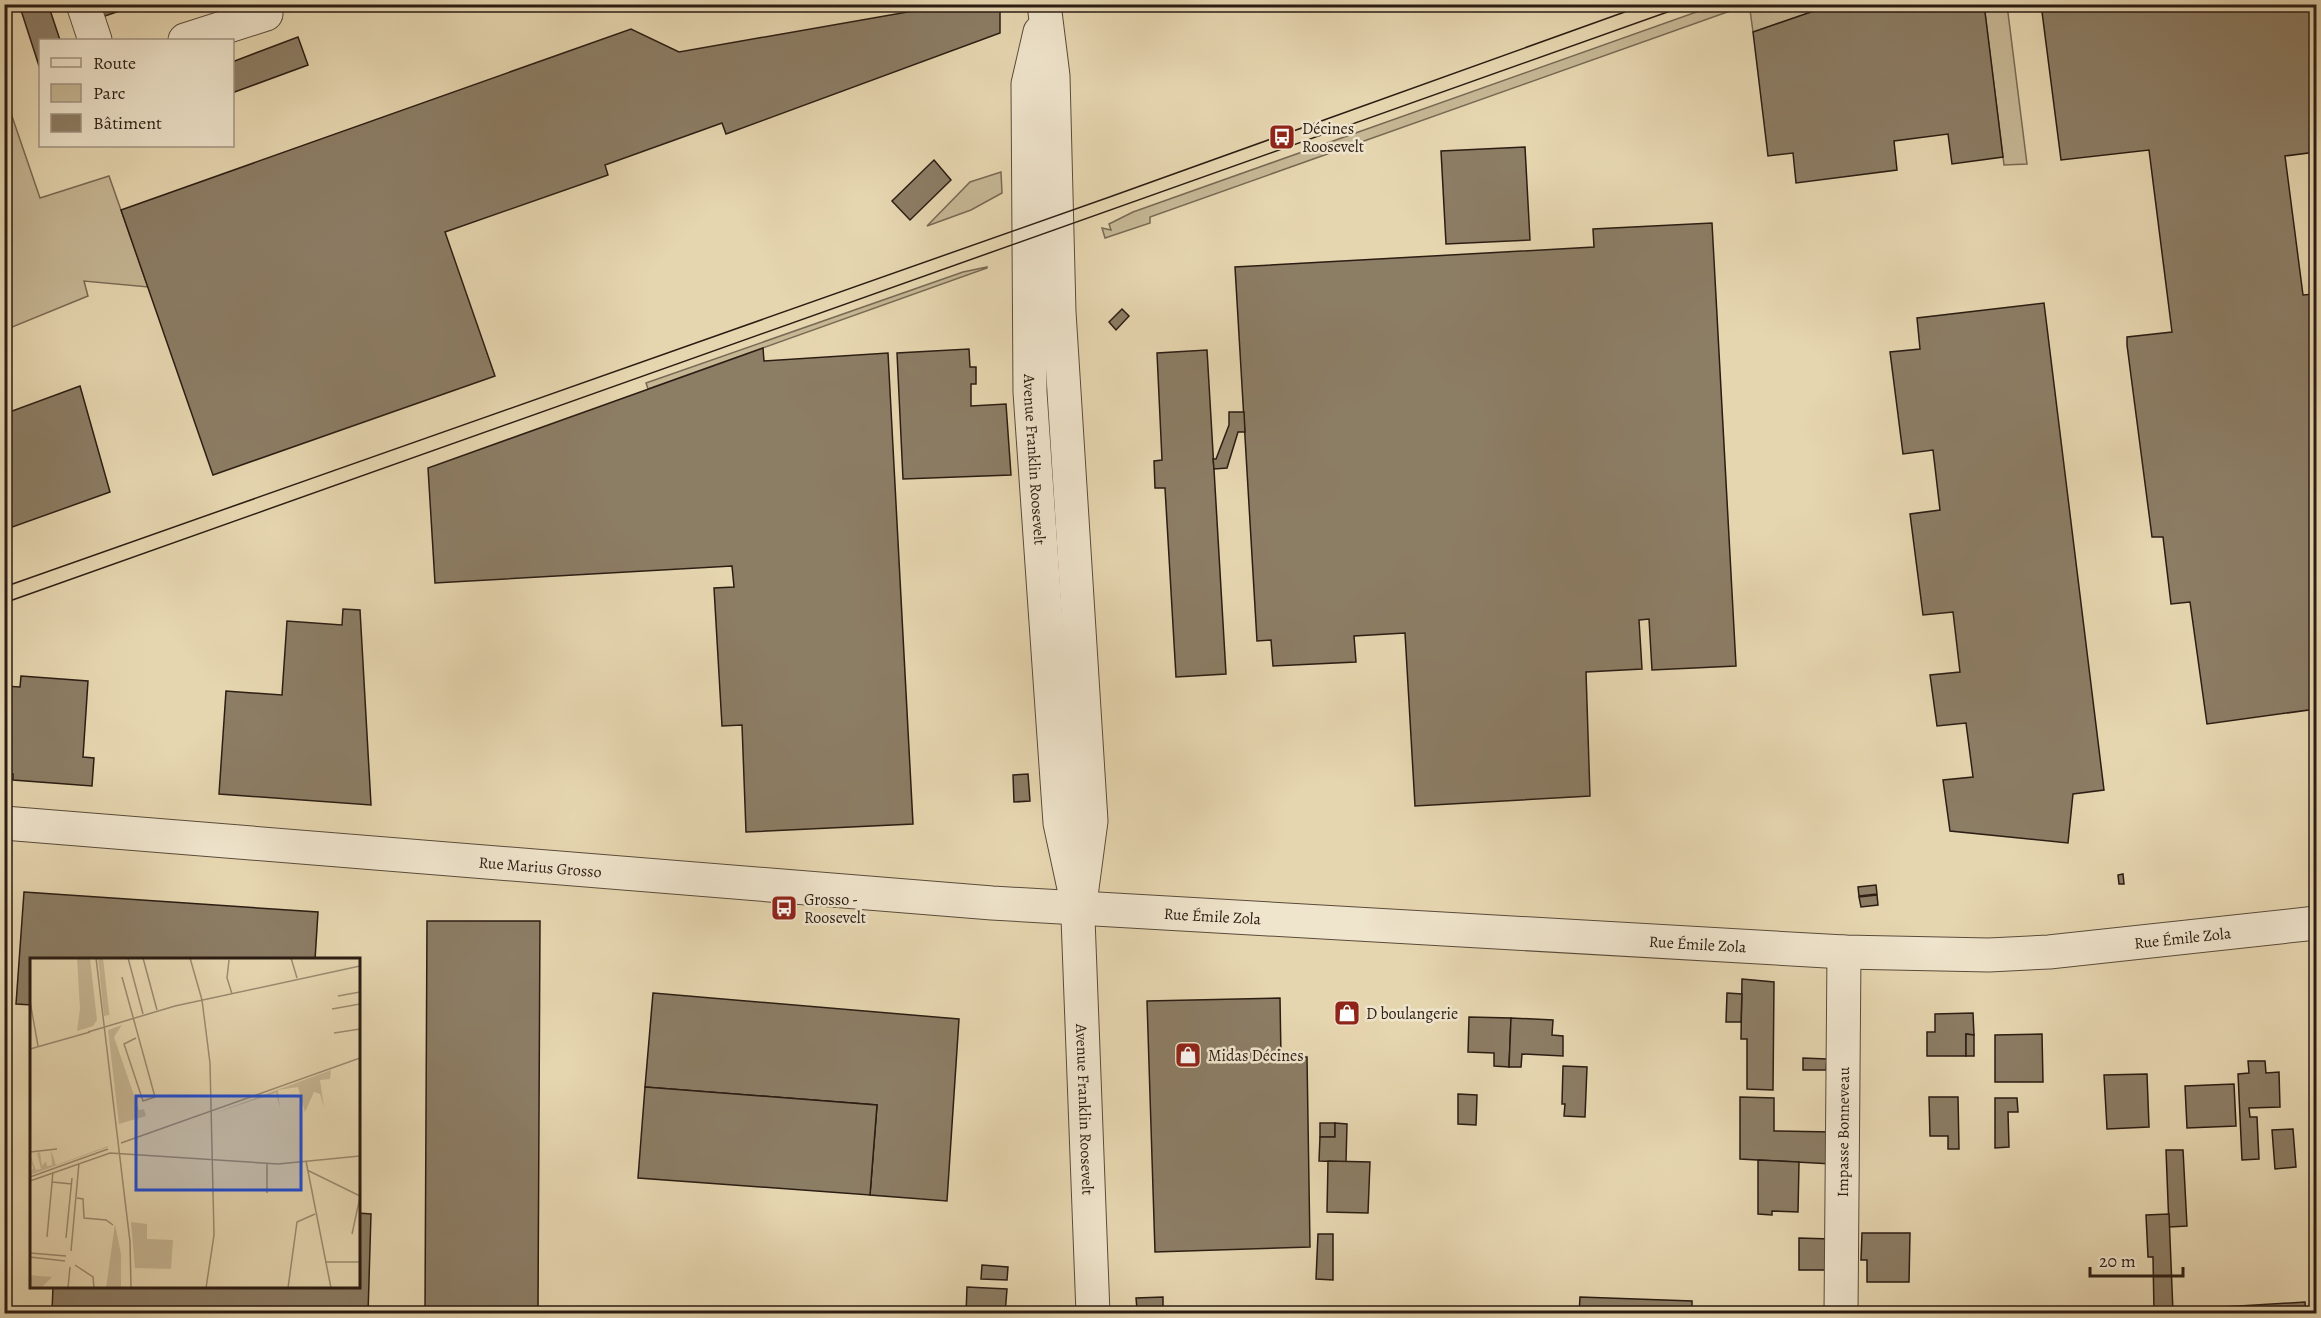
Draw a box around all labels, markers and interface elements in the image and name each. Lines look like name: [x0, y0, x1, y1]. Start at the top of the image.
legend: [39, 39, 234, 147]
text: Route: [93, 51, 136, 75]
text: Parc: [93, 81, 125, 105]
text: Bâtiment: [93, 111, 162, 135]
place label: Décines Roosevelt: [1302, 118, 1364, 158]
bus stop icon: Décines Roosevelt: [1267, 122, 1297, 152]
street label: Avenue Franklin Roosevelt: [1018, 373, 1051, 546]
street label: Rue Marius Grosso: [478, 851, 602, 883]
place label: Grosso - Roosevelt: [804, 889, 866, 929]
bus stop icon: Grosso - Roosevelt: [769, 893, 799, 923]
street label: Rue Émile Zola: [1163, 903, 1262, 930]
street label: Rue Émile Zola: [2133, 922, 2233, 955]
street label: Rue Émile Zola: [1648, 931, 1747, 958]
inset map: [30, 958, 360, 1288]
shop icon: D boulangerie: [1332, 998, 1362, 1028]
place label: D boulangerie: [1366, 1003, 1458, 1025]
street label: Avenue Franklin Roosevelt: [1070, 1022, 1098, 1195]
shop icon: Midas Décines: [1173, 1040, 1203, 1070]
place label: Midas Décines: [1208, 1045, 1304, 1067]
street label: Impasse Bonneveau: [1832, 1066, 1855, 1197]
scale bar: [2090, 1240, 2183, 1278]
text: 20 m: [2099, 1249, 2136, 1273]

